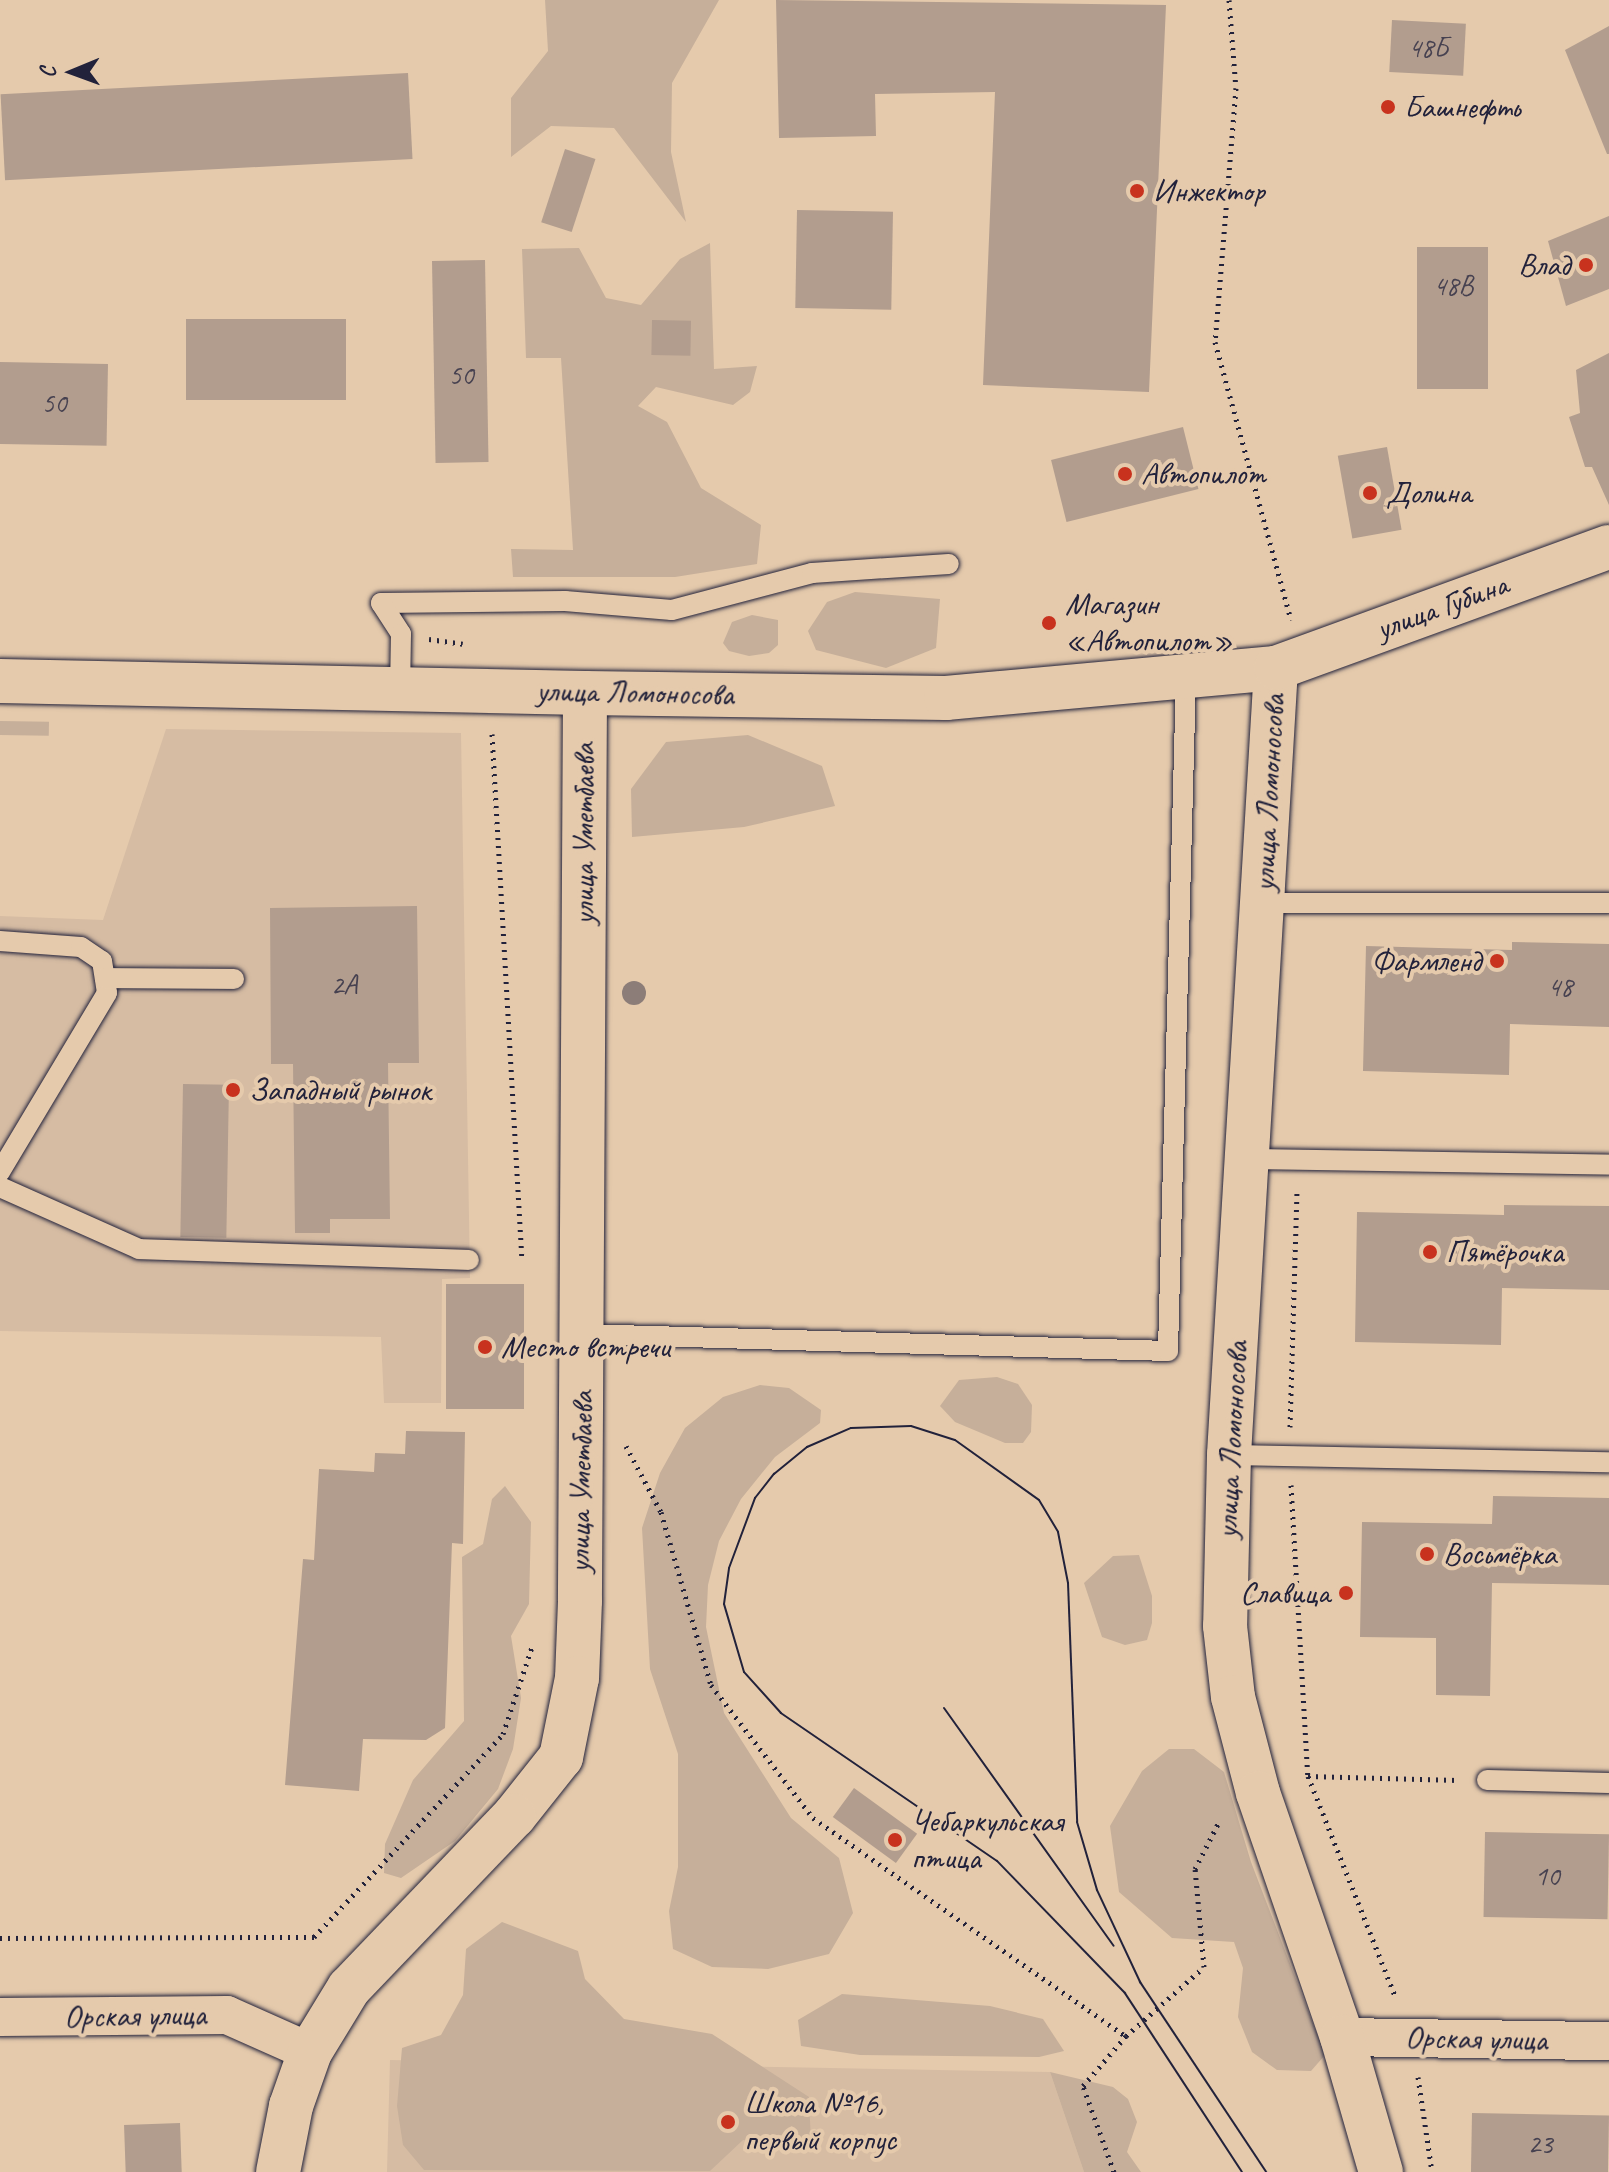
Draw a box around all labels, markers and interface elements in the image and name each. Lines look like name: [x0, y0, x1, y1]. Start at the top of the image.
house number: 48Б: [1408, 31, 1448, 65]
north arrow: [32, 32, 112, 112]
text: С: [34, 67, 62, 78]
place label: Башнефть: [1404, 88, 1520, 126]
marker: Башнефть: [1379, 98, 1397, 116]
place label: Инжектор: [1153, 172, 1264, 210]
marker: Инжектор: [1128, 182, 1146, 200]
place label: Влад: [1518, 246, 1570, 284]
marker: Влад: [1577, 256, 1595, 274]
house number: 48В: [1433, 269, 1473, 303]
house number: 50: [448, 358, 474, 392]
house number: 50: [41, 386, 67, 420]
place label: Автопилот: [1141, 455, 1266, 493]
marker: Автопилот: [1116, 465, 1134, 483]
place label: Долина: [1386, 474, 1471, 512]
marker: Долина: [1361, 484, 1379, 502]
street label: улица Губина: [1371, 565, 1513, 649]
place label: Магазин «Автопилот»: [1065, 586, 1233, 661]
marker: Магазин «Автопилот»: [1040, 614, 1058, 632]
street label: улица Ломоносова: [536, 672, 734, 714]
street label: улица Ломоносова: [1245, 693, 1293, 893]
street label: улица Уметбаева: [565, 741, 603, 927]
place label: Фармленд: [1371, 942, 1481, 980]
marker: Фармленд: [1488, 952, 1506, 970]
house number: 2А: [331, 968, 357, 1002]
house number: 48: [1547, 970, 1573, 1004]
place label: Западный рынок: [249, 1071, 431, 1109]
marker: Западный рынок: [224, 1081, 242, 1099]
place label: Пятёрочка: [1446, 1233, 1563, 1271]
marker: Пятёрочка: [1421, 1243, 1439, 1261]
place label: Место встречи: [501, 1328, 672, 1366]
marker: Место встречи: [476, 1338, 494, 1356]
street label: улица Ломоносова: [1208, 1340, 1256, 1540]
street label: улица Уметбаева: [560, 1389, 602, 1575]
place label: Восьмёрка: [1443, 1535, 1556, 1573]
marker: Восьмёрка: [1418, 1545, 1436, 1563]
place label: Славица: [1240, 1574, 1330, 1612]
marker: Славица: [1337, 1584, 1355, 1602]
place label: Чебаркульская птица: [911, 1803, 1063, 1878]
marker: Чебаркульская птица: [886, 1831, 904, 1849]
house number: 10: [1534, 1859, 1560, 1893]
street label: Орская улица: [62, 1996, 208, 2036]
street label: Орская улица: [1403, 2019, 1549, 2059]
place label: Школа №16, первый корпус: [744, 2085, 896, 2160]
marker: Школа №16, первый корпус: [719, 2113, 737, 2131]
house number: 23: [1527, 2127, 1553, 2161]

